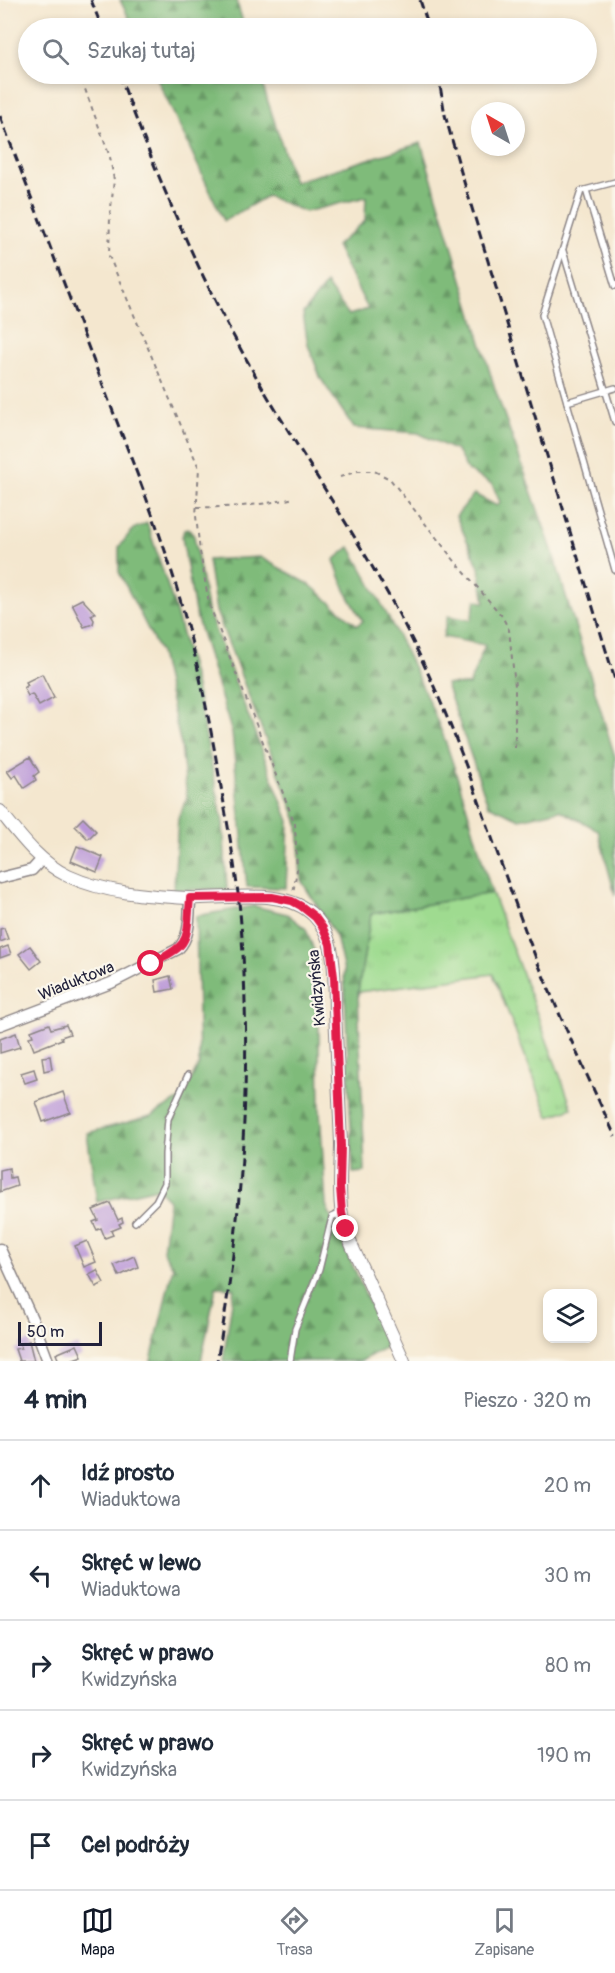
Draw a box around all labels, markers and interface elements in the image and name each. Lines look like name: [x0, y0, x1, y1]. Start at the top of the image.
search box: [18, 18, 597, 84]
icon: search: [39, 35, 72, 68]
text: Szukaj tutaj: [87, 37, 196, 65]
north arrow: [471, 102, 525, 156]
street label: Kwidzyńska: [304, 949, 330, 1027]
route start: [137, 950, 163, 976]
street label: Wiaduktowa: [36, 957, 117, 1005]
route end: [332, 1215, 358, 1241]
map controls: [543, 1289, 597, 1343]
button: layers: [543, 1289, 597, 1343]
scale bar: [18, 1319, 102, 1346]
text: 50 m: [27, 1322, 64, 1342]
text: 4 min: [24, 1384, 87, 1416]
text: Pieszo · 320 m: [463, 1388, 591, 1413]
text: Idź prosto: [81, 1459, 174, 1487]
icon: ahead: [24, 1469, 57, 1502]
text: 20 m: [544, 1473, 591, 1498]
text: Wiaduktowa: [81, 1487, 181, 1512]
text: Skręć w lewo: [81, 1549, 201, 1577]
icon: left: [24, 1559, 57, 1592]
text: 30 m: [544, 1563, 591, 1588]
text: Wiaduktowa: [81, 1577, 181, 1602]
text: Skręć w prawo: [81, 1639, 214, 1667]
icon: right: [24, 1649, 57, 1682]
text: 80 m: [545, 1653, 591, 1678]
text: Kwidzyńska: [81, 1667, 177, 1692]
text: Skręć w prawo: [81, 1729, 214, 1757]
icon: right: [24, 1739, 57, 1772]
text: 190 m: [537, 1743, 591, 1768]
text: Kwidzyńska: [81, 1757, 177, 1782]
icon: arrive: [24, 1829, 57, 1862]
text: Cel podróży: [81, 1831, 189, 1859]
tab: Mapa: [81, 1904, 115, 1960]
tab: Trasa: [276, 1904, 313, 1960]
tab: Zapisane: [474, 1904, 534, 1960]

